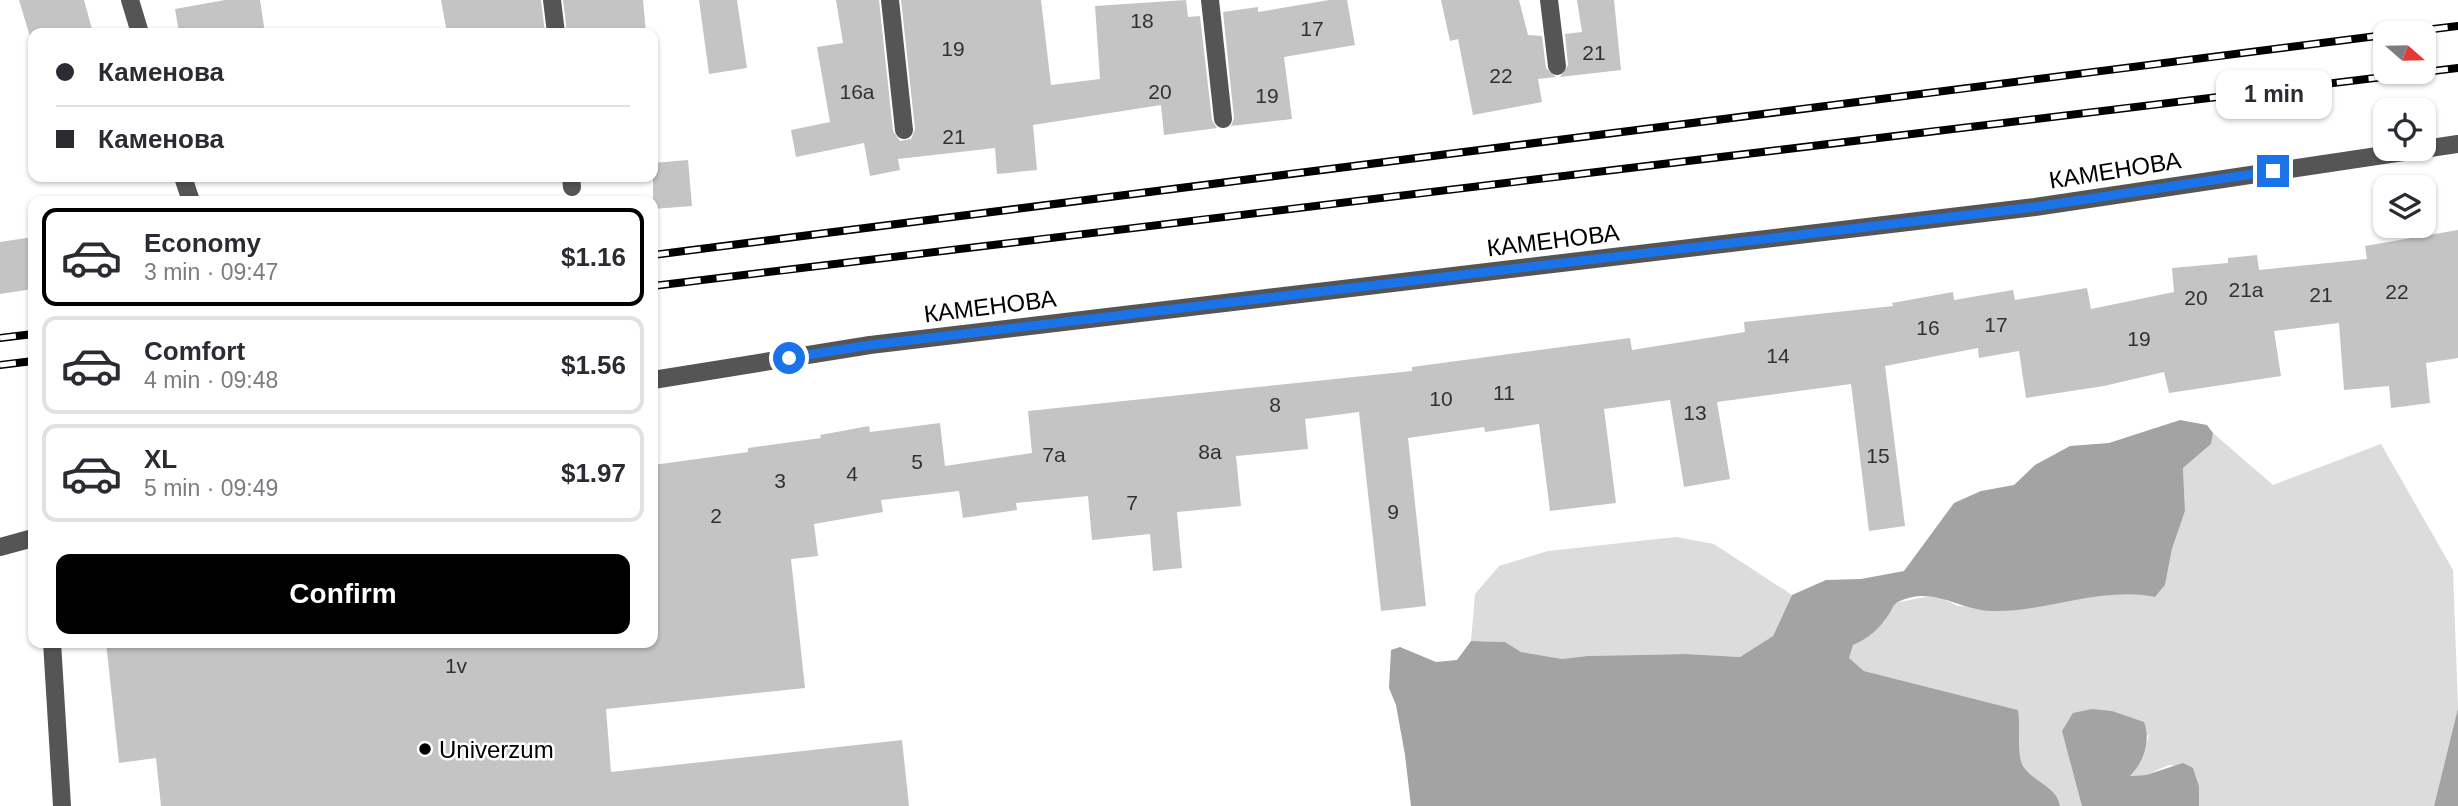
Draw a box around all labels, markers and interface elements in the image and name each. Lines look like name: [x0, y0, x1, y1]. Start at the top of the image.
house number: 18: [1130, 9, 1154, 32]
house number: 17: [1300, 17, 1324, 40]
north arrow: [2373, 21, 2436, 84]
map controls: [2373, 21, 2436, 238]
house number: 19: [941, 37, 965, 60]
house number: 21: [1582, 41, 1606, 64]
text: Каменова: [98, 57, 224, 87]
house number: 22: [1489, 64, 1513, 87]
callout: 1 min: [2215, 69, 2331, 118]
house number: 16a: [839, 80, 875, 103]
house number: 20: [1148, 80, 1172, 103]
text: 1 min: [2244, 81, 2304, 107]
house number: 19: [1255, 84, 1279, 107]
button: locate: [2373, 98, 2436, 161]
text: Каменова: [98, 124, 224, 154]
house number: 21: [942, 125, 966, 148]
street label: КАМЕНОВА: [2047, 146, 2183, 194]
route end: [2257, 155, 2289, 187]
button: layers: [2373, 175, 2436, 238]
street label: КАМЕНОВА: [1485, 218, 1621, 262]
icon: car: [60, 226, 123, 289]
text: Economy: [144, 228, 261, 258]
text: $1.16: [561, 242, 626, 272]
text: 3 min · 09:47: [144, 259, 278, 285]
house number: 21a: [2228, 278, 2264, 301]
house number: 22: [2385, 280, 2409, 303]
house number: 21: [2309, 283, 2333, 306]
street label: КАМЕНОВА: [922, 284, 1058, 328]
house number: 20: [2184, 286, 2208, 309]
house number: 17: [1984, 313, 2008, 336]
house number: 16: [1916, 316, 1940, 339]
house number: 19: [2127, 327, 2151, 350]
icon: car: [60, 334, 123, 397]
text: Comfort: [144, 336, 245, 366]
route start: [773, 342, 805, 374]
house number: 14: [1766, 344, 1790, 367]
text: $1.56: [561, 350, 626, 380]
text: 4 min · 09:48: [144, 367, 278, 393]
house number: 11: [1493, 381, 1515, 404]
house number: 10: [1429, 387, 1453, 410]
house number: 8: [1269, 393, 1281, 416]
house number: 13: [1683, 401, 1707, 424]
house number: 8a: [1198, 440, 1222, 463]
icon: car: [60, 442, 123, 505]
house number: 7a: [1042, 443, 1066, 466]
text: XL: [144, 444, 177, 474]
house number: 15: [1866, 444, 1890, 467]
house number: 5: [911, 450, 923, 473]
text: $1.97: [561, 458, 626, 488]
house number: 4: [846, 462, 858, 485]
house number: 3: [774, 469, 786, 492]
text: 5 min · 09:49: [144, 475, 278, 501]
house number: 7: [1126, 491, 1138, 514]
house number: 9: [1387, 500, 1399, 523]
house number: 2: [710, 504, 722, 527]
button: Confirm: [56, 554, 630, 634]
house number: 1v: [445, 654, 468, 677]
place label: Univerzum: [439, 736, 554, 763]
marker: Univerzum: [417, 741, 433, 757]

